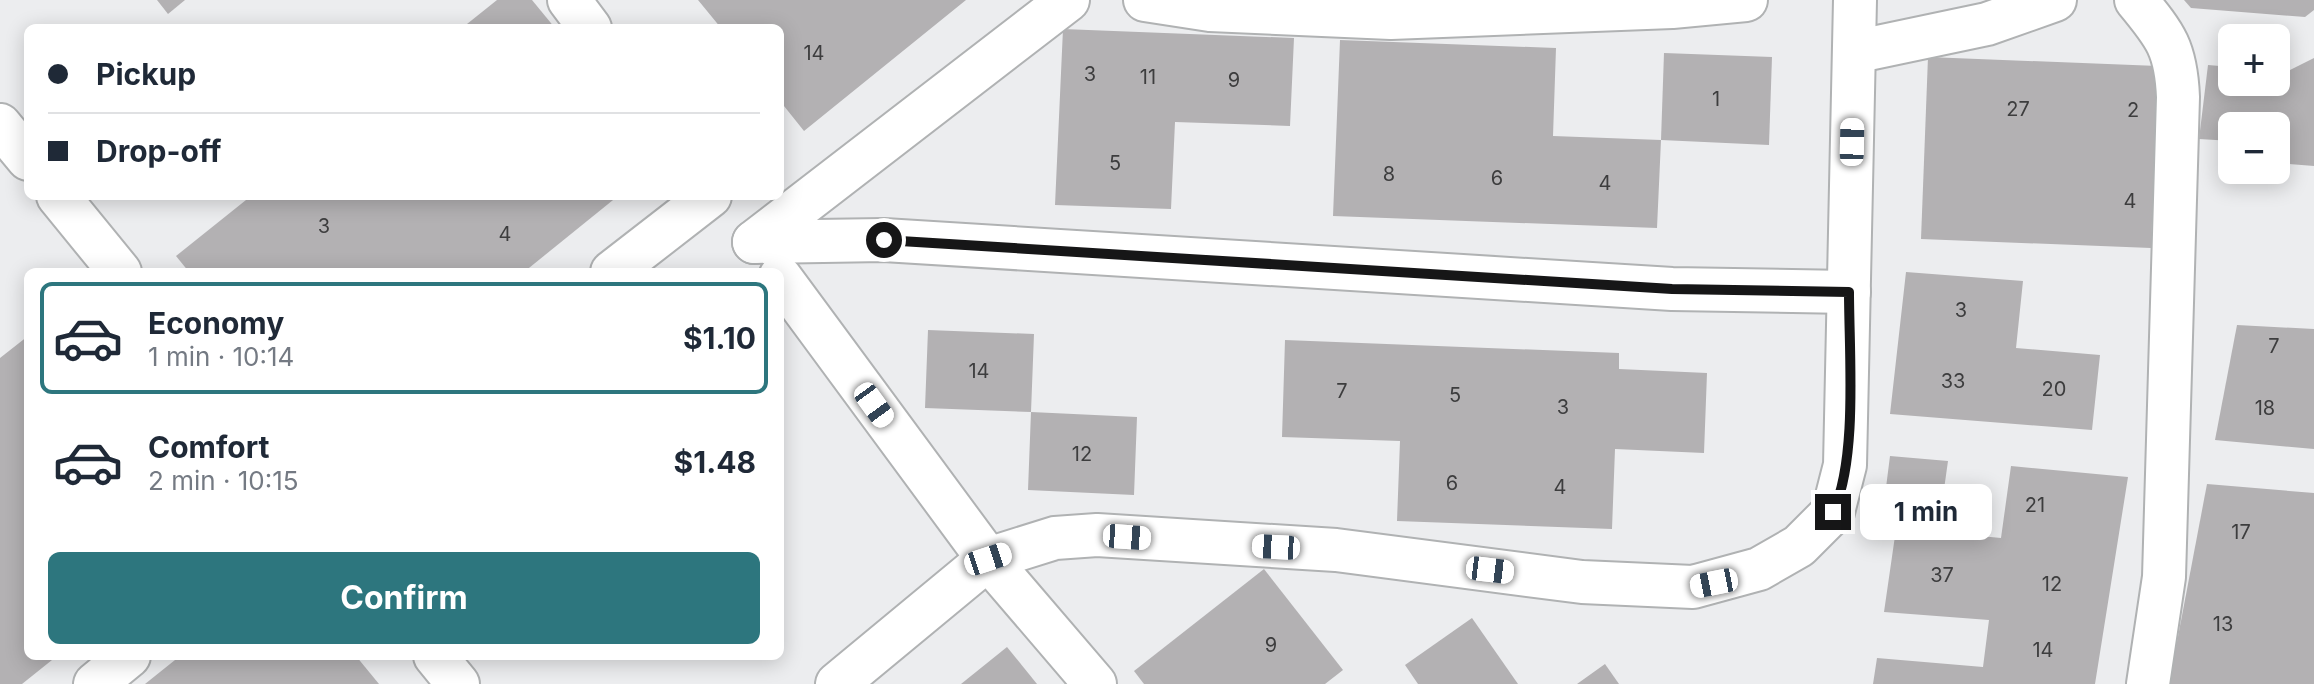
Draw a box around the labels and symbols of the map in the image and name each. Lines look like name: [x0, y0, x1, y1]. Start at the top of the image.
house number: 14: [803, 41, 825, 65]
house number: 3: [1084, 62, 1096, 86]
house number: 11: [1140, 65, 1156, 89]
house number: 9: [1228, 68, 1240, 92]
house number: 1: [1712, 87, 1720, 111]
house number: 27: [2006, 97, 2030, 121]
house number: 2: [2127, 98, 2139, 122]
car: [1840, 118, 1864, 166]
house number: 5: [1109, 151, 1121, 175]
house number: 8: [1383, 162, 1395, 186]
house number: 6: [1491, 166, 1503, 190]
house number: 4: [1599, 171, 1611, 195]
house number: 4: [2124, 189, 2136, 213]
house number: 3: [318, 214, 330, 238]
house number: 4: [499, 222, 511, 246]
route start: [866, 222, 902, 258]
house number: 3: [1955, 298, 1967, 322]
house number: 7: [2268, 334, 2280, 358]
house number: 14: [968, 359, 990, 383]
house number: 33: [1941, 369, 1965, 393]
house number: 20: [2042, 377, 2066, 401]
car: [850, 379, 898, 431]
house number: 7: [1336, 379, 1348, 403]
house number: 5: [1449, 383, 1461, 407]
house number: 3: [1557, 395, 1569, 419]
house number: 18: [2255, 396, 2275, 420]
house number: 12: [1072, 442, 1092, 466]
house number: 6: [1446, 471, 1458, 495]
house number: 4: [1554, 475, 1566, 499]
callout: 1 min: [1861, 484, 1993, 540]
house number: 21: [2025, 493, 2045, 517]
route end: [1815, 494, 1851, 530]
house number: 17: [2231, 520, 2251, 544]
car: [1102, 523, 1152, 551]
car: [1251, 534, 1301, 560]
car: [961, 540, 1015, 578]
car: [1465, 555, 1515, 585]
house number: 37: [1930, 563, 1954, 587]
car: [1688, 567, 1740, 599]
house number: 12: [2042, 572, 2062, 596]
house number: 13: [2213, 612, 2233, 636]
house number: 9: [1265, 633, 1277, 657]
house number: 14: [2032, 638, 2054, 662]

